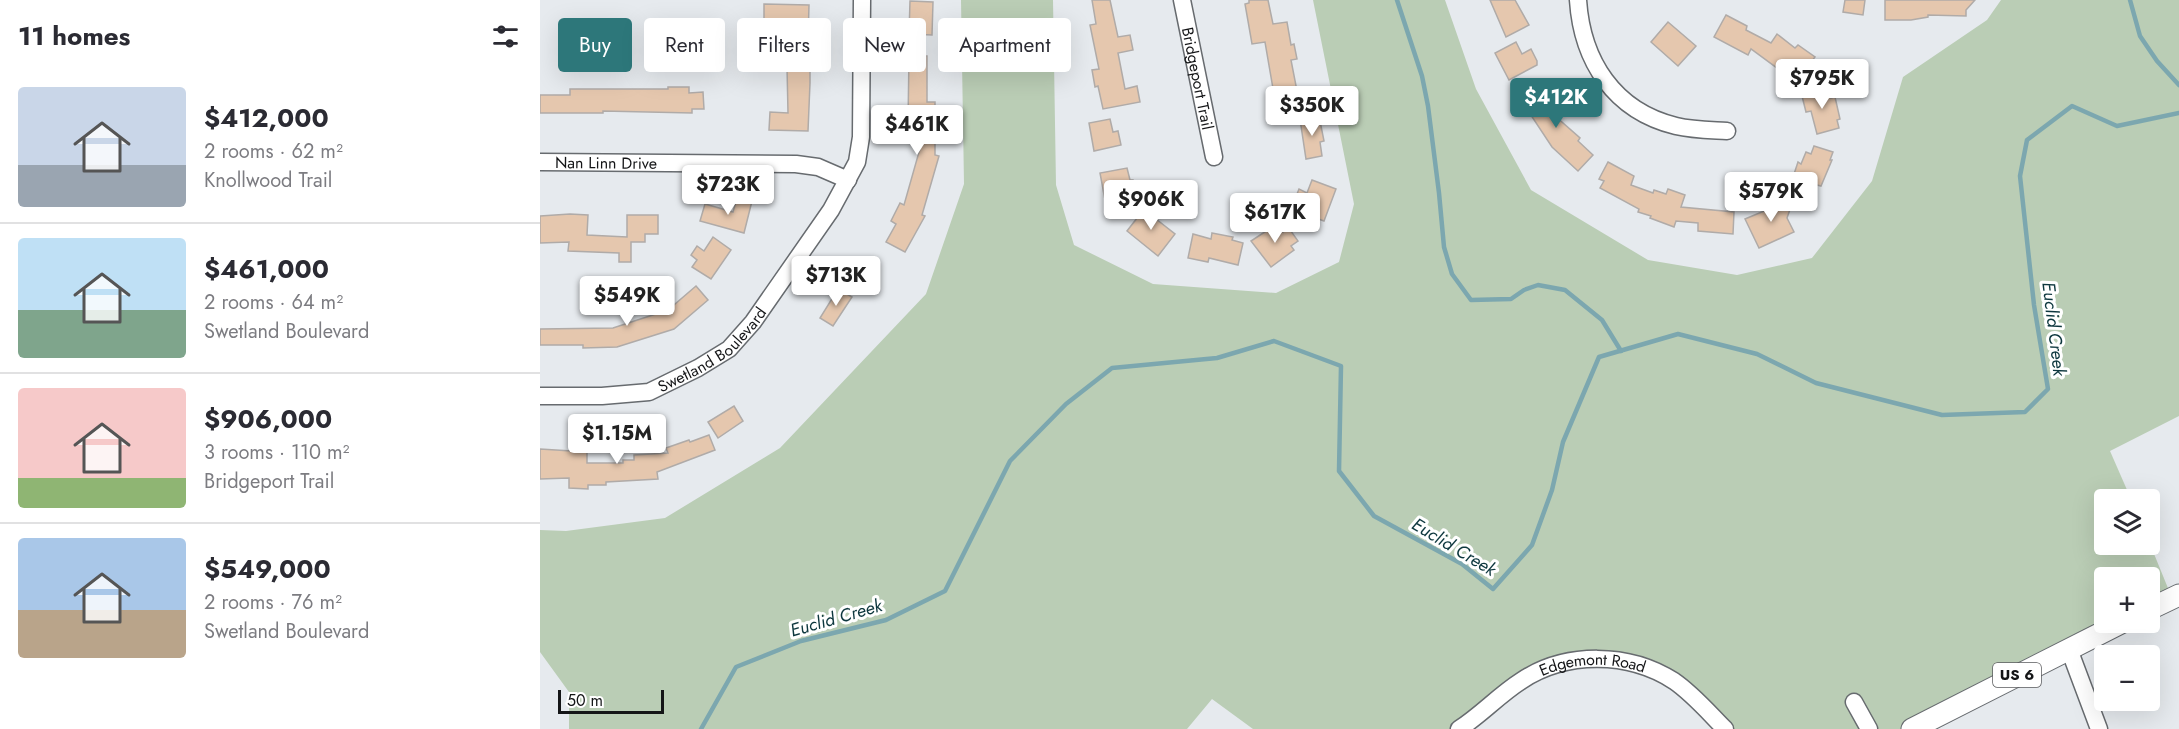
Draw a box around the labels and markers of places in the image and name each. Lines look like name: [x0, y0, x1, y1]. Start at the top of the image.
pin: $795K: [1780, 59, 1864, 110]
pin: $412K: [1514, 78, 1598, 129]
pin: $350K: [1270, 86, 1354, 137]
pin: $461K: [875, 105, 959, 156]
pin: $723K: [686, 165, 770, 216]
pin: $579K: [1729, 172, 1813, 223]
pin: $906K: [1109, 180, 1193, 231]
pin: $617K: [1233, 193, 1317, 244]
pin: $713K: [794, 256, 878, 307]
pin: $549K: [585, 276, 669, 327]
pin: $1.15M: [568, 414, 666, 465]

